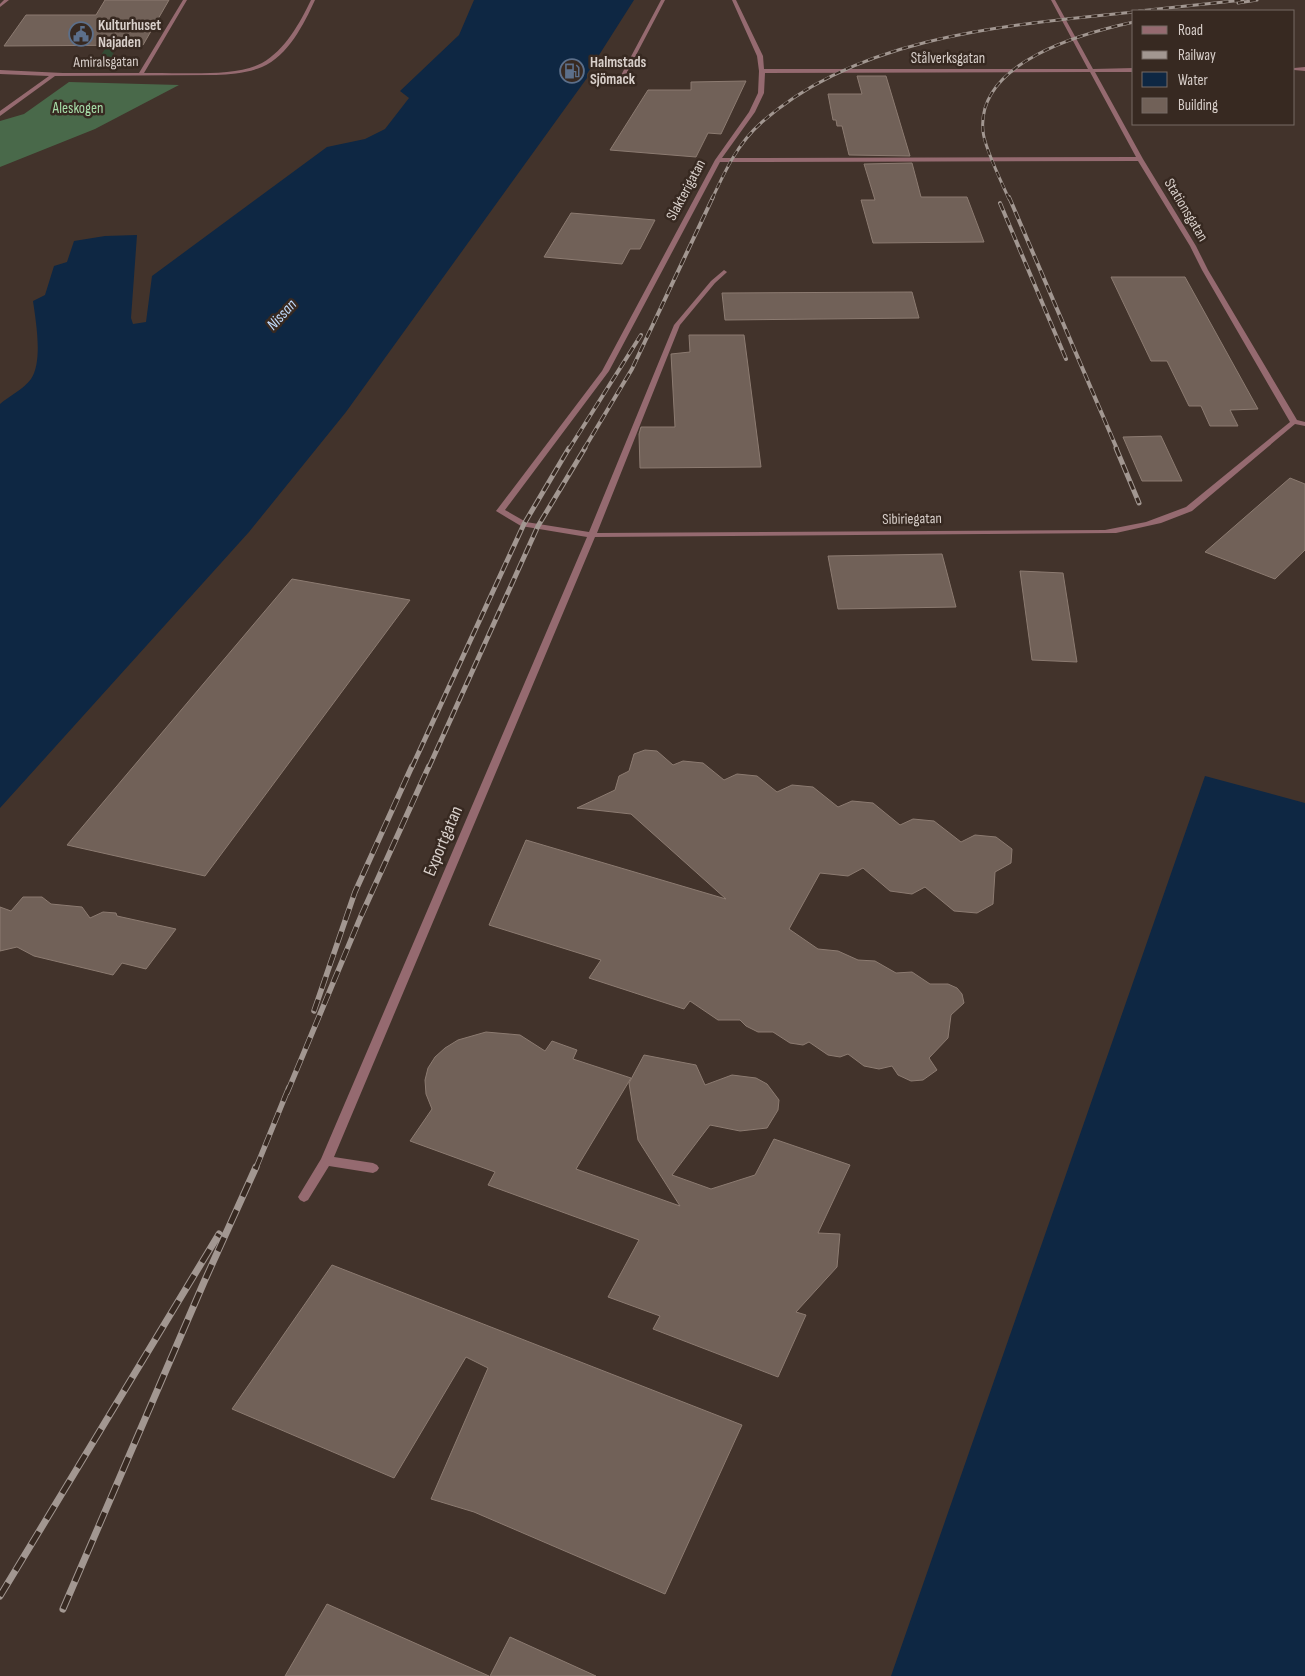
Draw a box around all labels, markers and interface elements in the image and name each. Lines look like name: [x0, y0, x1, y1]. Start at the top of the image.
legend: [1132, 10, 1295, 125]
place label: Kulturhuset Najaden: [98, 16, 161, 52]
public building icon: Kulturhuset Najaden: [68, 21, 94, 47]
text: Road: [1178, 21, 1203, 40]
text: Railway: [1178, 46, 1216, 65]
street label: Stålverksgatan: [911, 49, 985, 68]
street label: Amiralsgatan: [72, 52, 139, 72]
place label: Halmstads Sjömack: [590, 53, 646, 89]
fuel station icon: Halmstads Sjömack: [559, 58, 585, 84]
text: Water: [1178, 71, 1209, 90]
text: Building: [1178, 96, 1218, 115]
park label: Aleskogen: [52, 99, 103, 118]
street label: Slakterigatan: [662, 156, 710, 224]
street label: Stationsgatan: [1160, 175, 1212, 245]
water label: Nissan: [263, 295, 301, 334]
street label: Sibiriegatan: [882, 509, 942, 529]
street label: Exportgatan: [419, 803, 467, 879]

